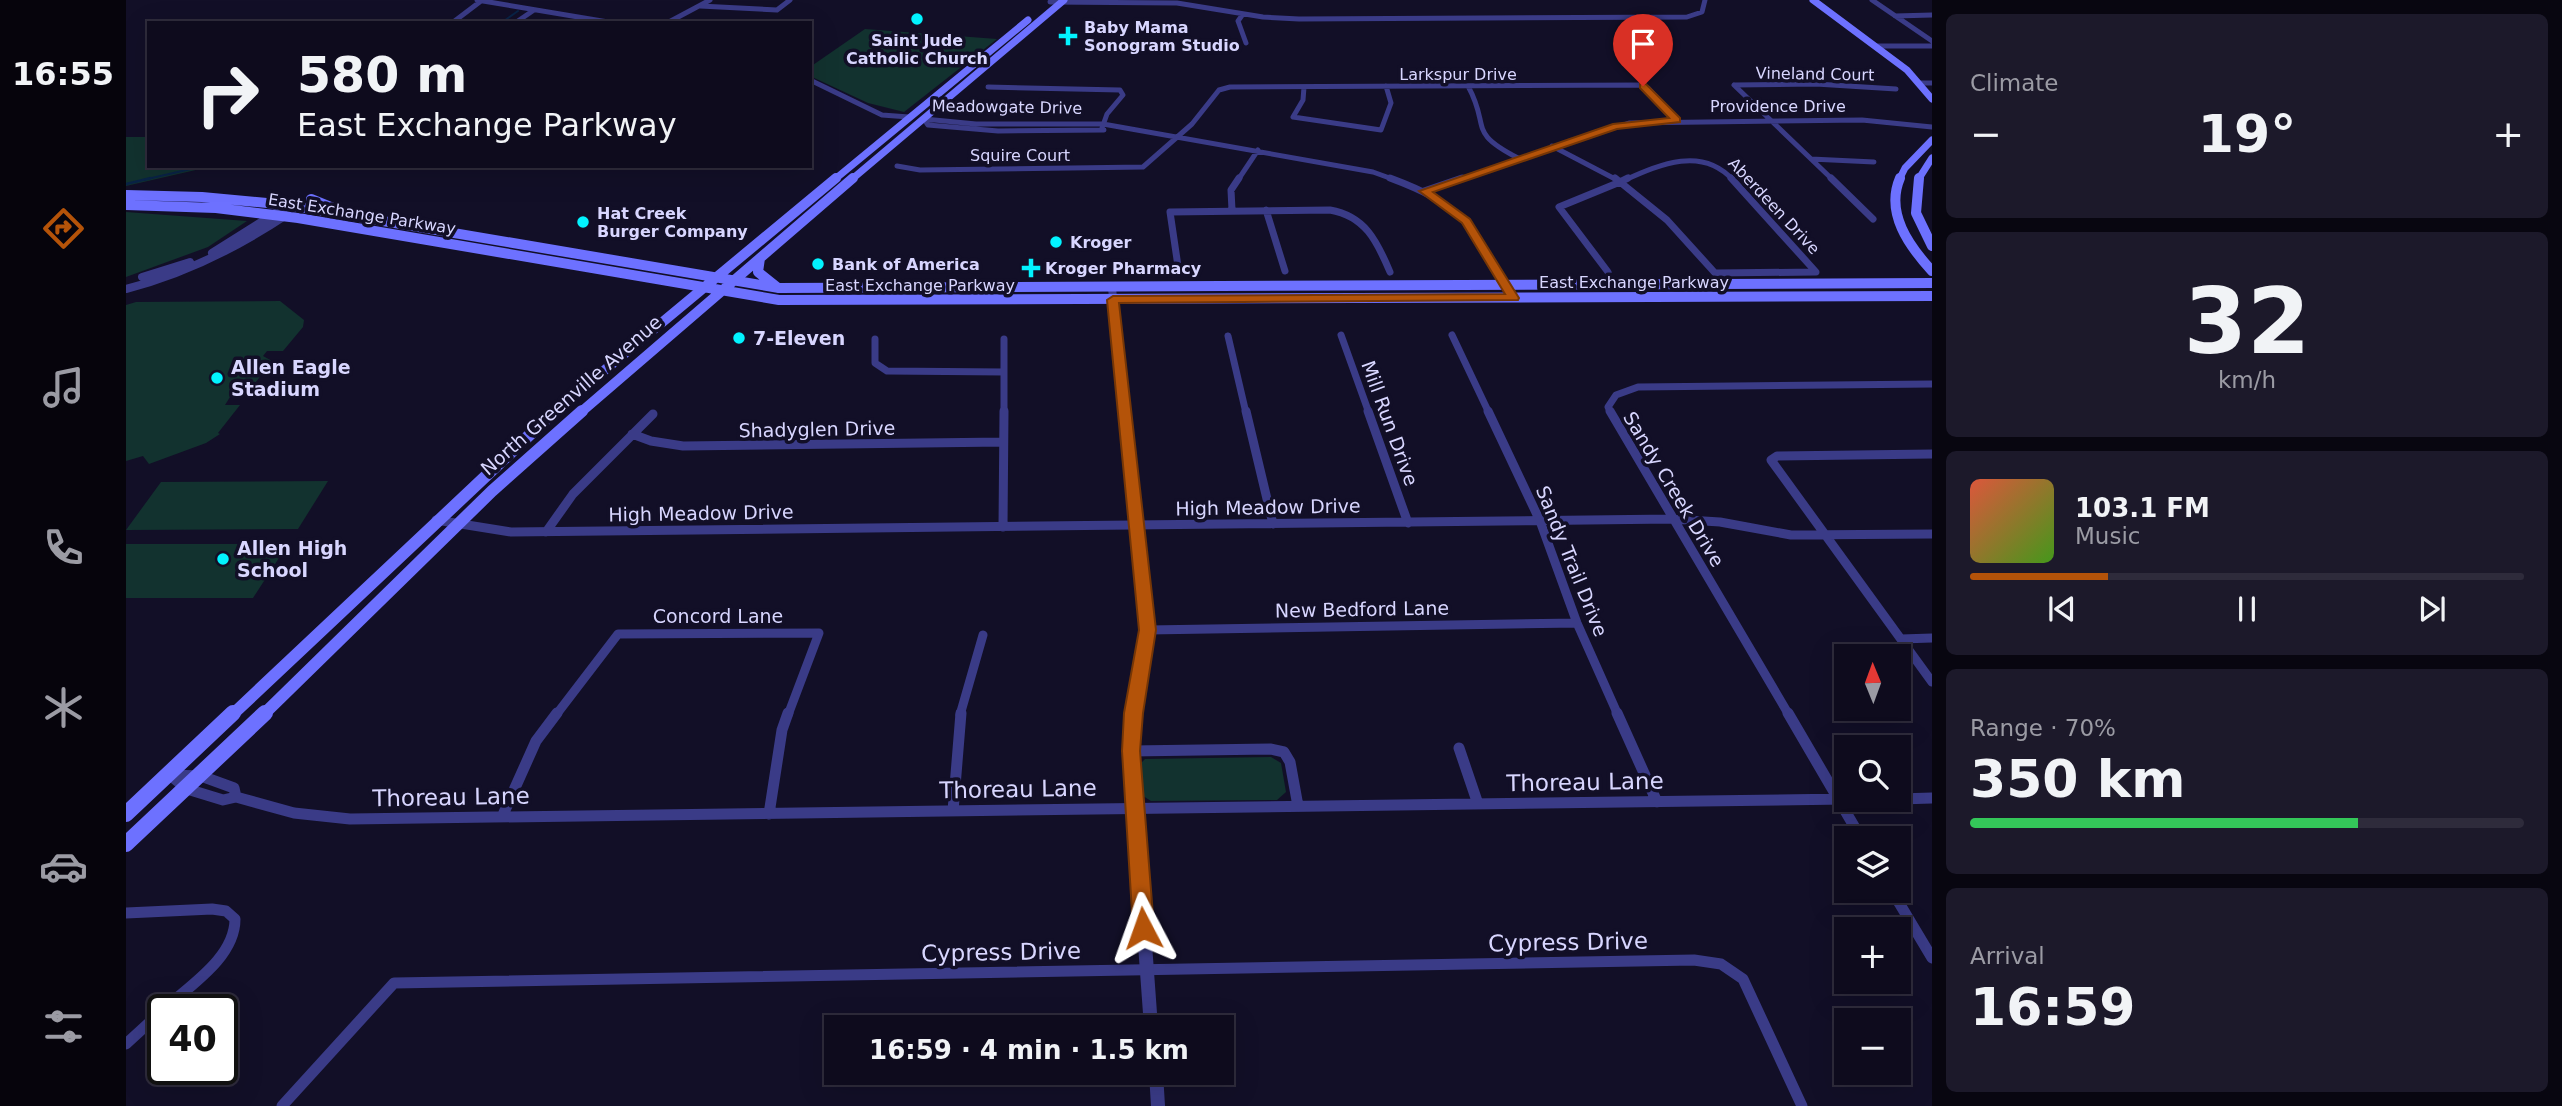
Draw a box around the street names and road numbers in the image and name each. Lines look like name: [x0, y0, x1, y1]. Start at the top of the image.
street label: Vineland Court: [1756, 63, 1874, 85]
street label: Larkspur Drive: [1399, 65, 1517, 84]
street label: Meadowgate Drive: [932, 96, 1082, 118]
street label: Providence Drive: [1710, 97, 1846, 116]
street label: Squire Court: [970, 146, 1070, 165]
street label: Aberdeen Drive: [1724, 154, 1824, 258]
street label: East Exchange Parkway: [267, 190, 457, 238]
street label: East Exchange Parkway: [1539, 273, 1729, 292]
street label: East Exchange Parkway: [825, 276, 1015, 295]
street label: North Greenville Avenue: [476, 311, 666, 479]
street label: Mill Run Drive: [1357, 357, 1423, 489]
street label: Sandy Creek Drive: [1619, 408, 1729, 570]
street label: Shadyglen Drive: [738, 417, 896, 441]
street label: Sandy Trail Drive: [1532, 482, 1612, 640]
street label: High Meadow Drive: [1175, 494, 1361, 520]
street label: High Meadow Drive: [608, 500, 794, 526]
street label: New Bedford Lane: [1275, 596, 1449, 622]
street label: Concord Lane: [653, 605, 783, 627]
street label: Thoreau Lane: [1505, 768, 1664, 796]
street label: Thoreau Lane: [938, 775, 1097, 803]
street label: Thoreau Lane: [371, 783, 530, 811]
street label: Cypress Drive: [1488, 928, 1648, 956]
street label: Cypress Drive: [921, 938, 1081, 966]

